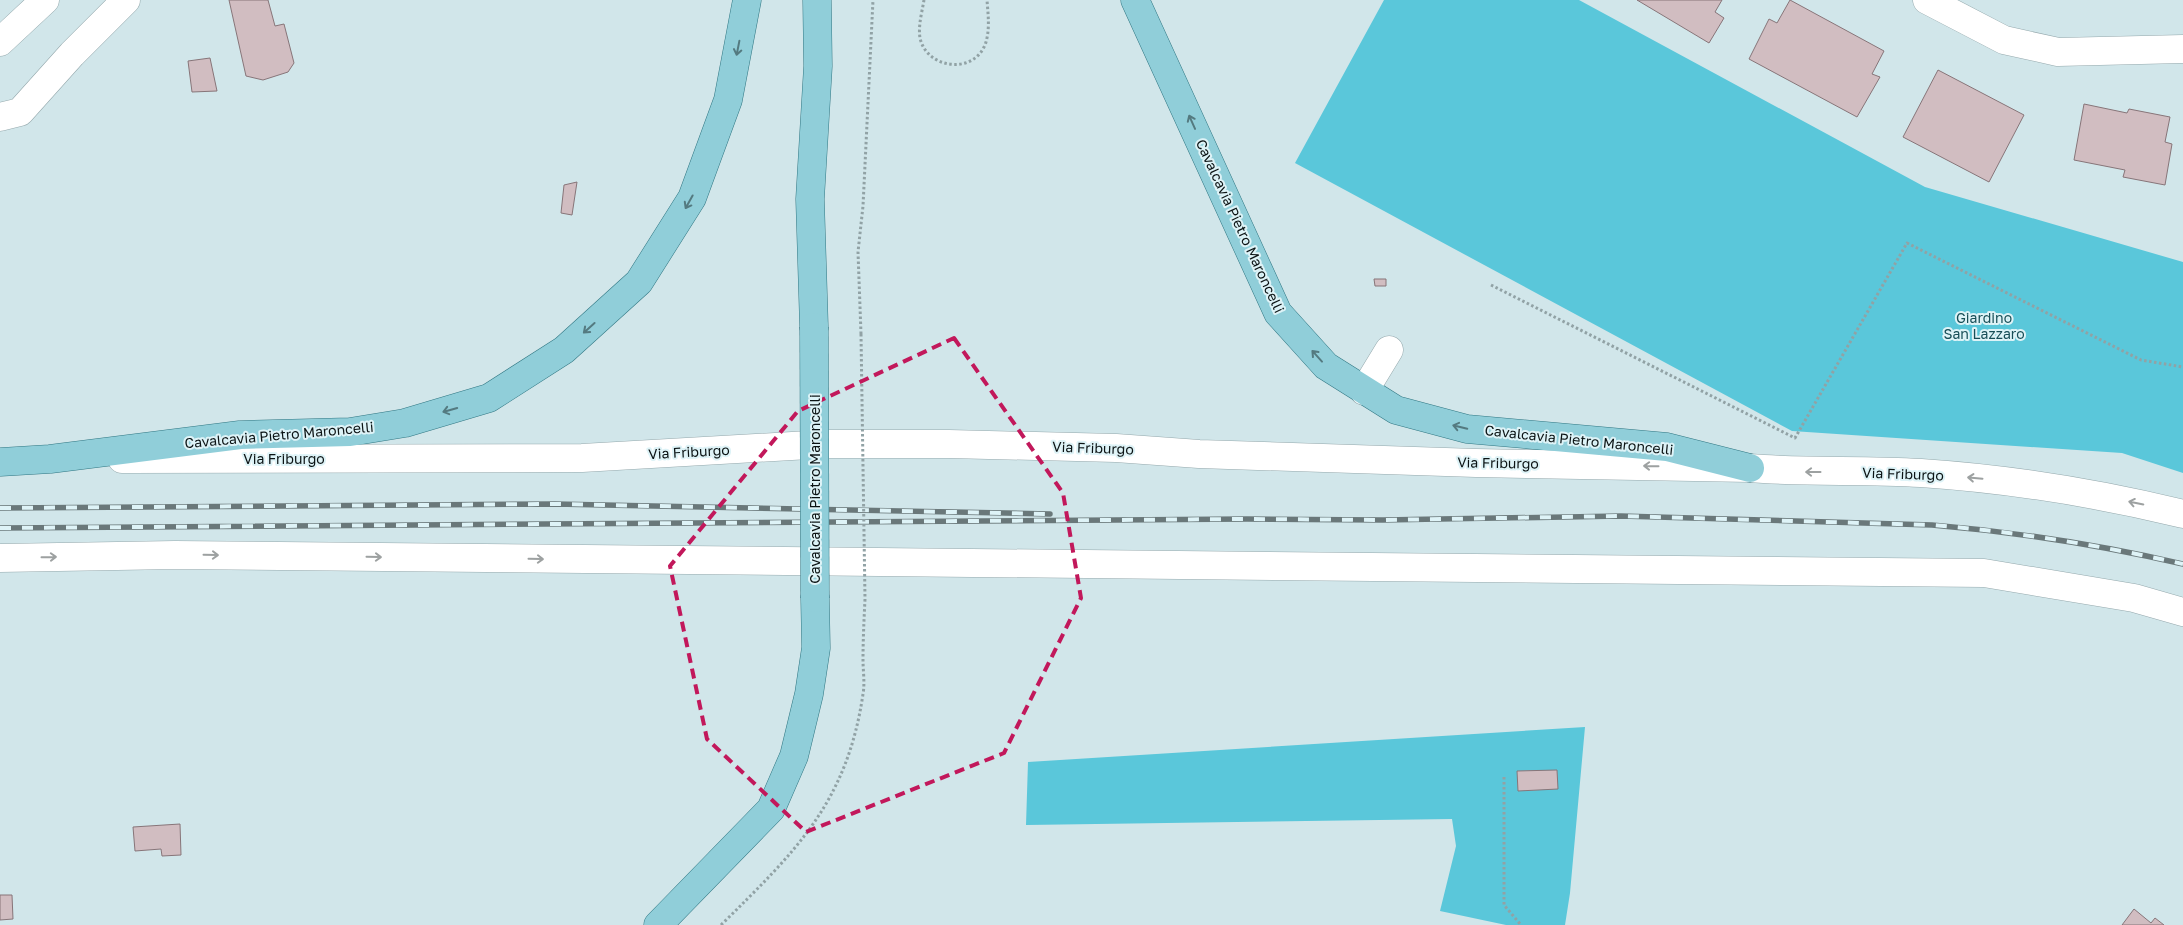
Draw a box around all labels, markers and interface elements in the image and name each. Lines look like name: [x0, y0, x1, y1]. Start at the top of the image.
one-way arrow: [733, 39, 742, 55]
one-way arrow: [1187, 115, 1197, 130]
street label: Cavalcavia Pietro Maroncelli: [1193, 136, 1288, 315]
one-way arrow: [684, 194, 693, 209]
park label: Giardino San Lazzaro: [1943, 309, 2025, 342]
one-way arrow: [582, 322, 595, 334]
one-way arrow: [1311, 350, 1323, 363]
street label: Cavalcavia Pietro Maroncelli: [806, 394, 823, 584]
one-way arrow: [443, 405, 459, 415]
street label: Cavalcavia Pietro Maroncelli: [184, 418, 374, 451]
street label: Cavalcavia Pietro Maroncelli: [1484, 421, 1674, 458]
one-way arrow: [1453, 422, 1469, 431]
street label: Via Friburgo: [1052, 438, 1134, 457]
street label: Via Friburgo: [648, 441, 730, 462]
street label: Via Friburgo: [243, 450, 325, 467]
street label: Via Friburgo: [1457, 453, 1539, 472]
one-way arrow: [1643, 461, 1659, 471]
street label: Via Friburgo: [1862, 464, 1944, 483]
one-way arrow: [1805, 468, 1821, 477]
one-way arrow: [1967, 473, 1983, 482]
one-way arrow: [2128, 498, 2144, 507]
one-way arrow: [202, 550, 219, 560]
one-way arrow: [365, 552, 381, 562]
one-way arrow: [40, 553, 56, 562]
one-way arrow: [528, 554, 544, 564]

